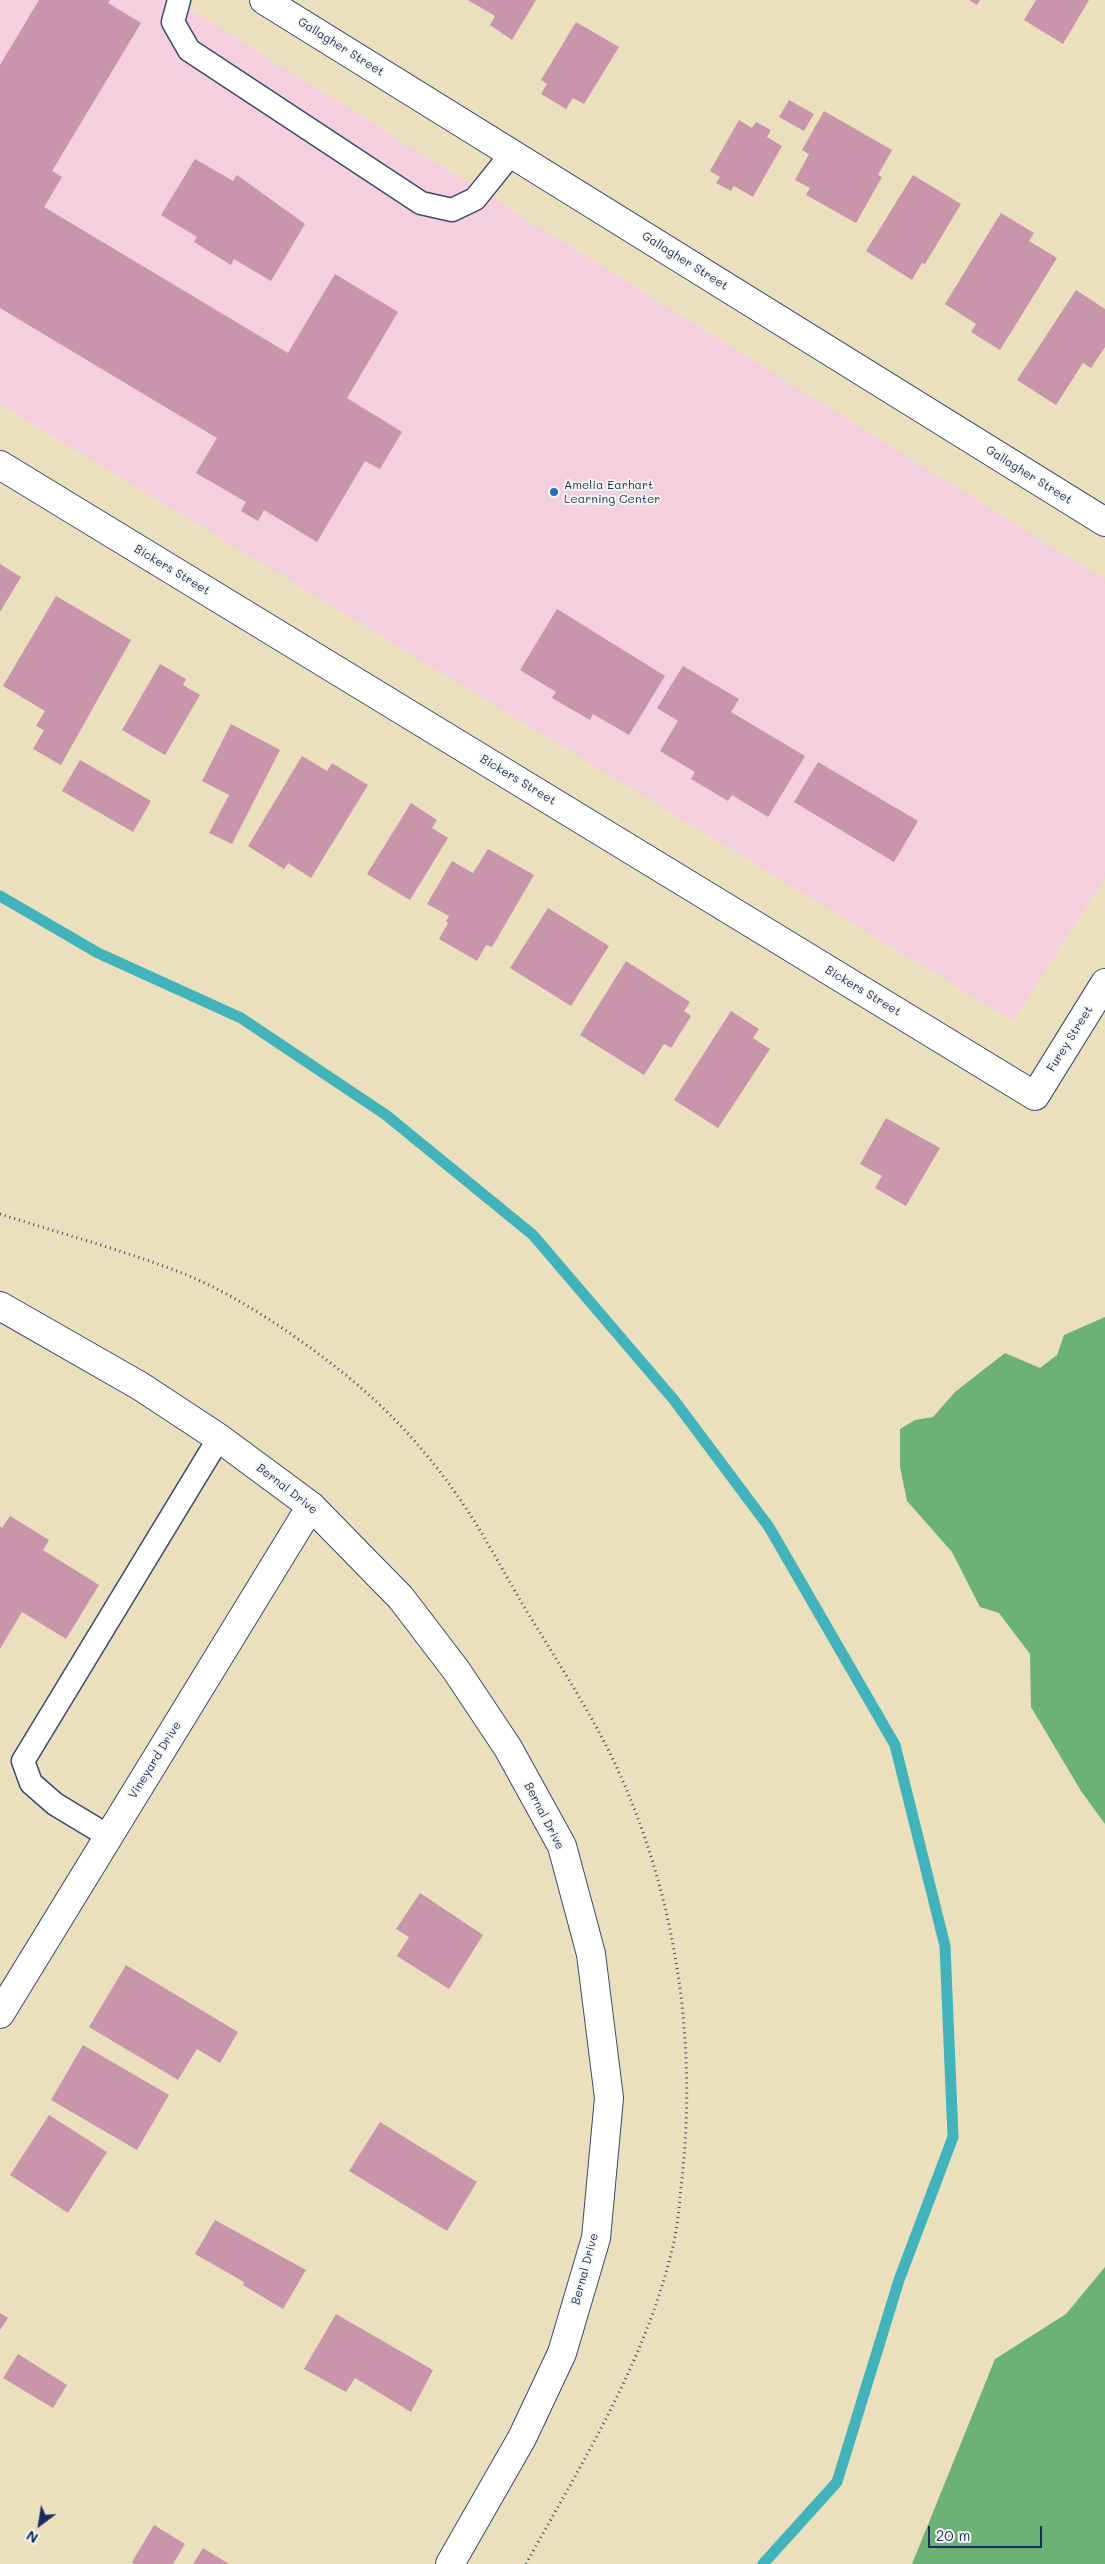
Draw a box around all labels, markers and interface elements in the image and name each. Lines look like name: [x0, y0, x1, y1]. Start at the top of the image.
street label: Gallagher Street: [295, 15, 387, 79]
street label: Gallagher Street: [639, 229, 731, 293]
street label: Gallagher Street: [983, 443, 1075, 507]
place label: Amelia Earhart Learning Center: [564, 478, 660, 506]
marker: Amelia Earhart Learning Center: [548, 486, 560, 498]
street label: Bickers Street: [131, 542, 213, 598]
street label: Bickers Street: [477, 752, 559, 808]
street label: Bickers Street: [822, 963, 904, 1019]
street label: Furey Street: [1044, 1003, 1096, 1075]
street label: Bernal Drive: [254, 1461, 320, 1517]
street label: Vineyard Drive: [125, 1719, 185, 1801]
street label: Bernal Drive: [521, 1780, 567, 1852]
street label: Bernal Drive: [569, 2232, 601, 2306]
north arrow: [15, 2499, 65, 2549]
scale bar: [930, 2516, 1044, 2548]
text: 20 m: [936, 2525, 970, 2545]
text: N: [23, 2526, 41, 2548]

